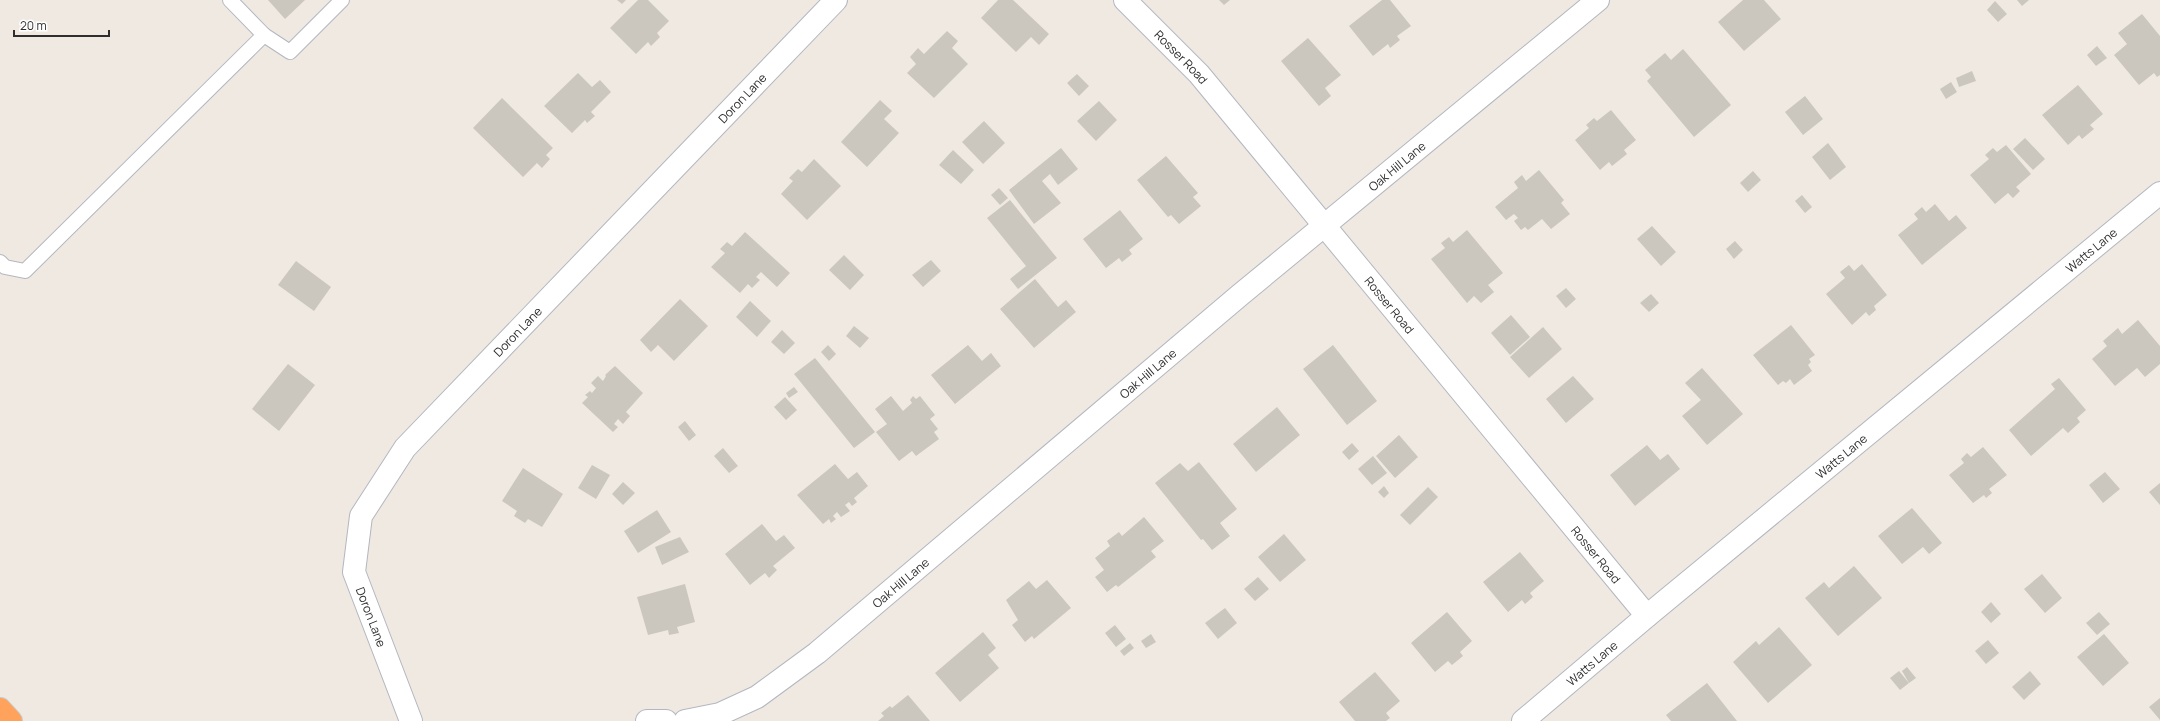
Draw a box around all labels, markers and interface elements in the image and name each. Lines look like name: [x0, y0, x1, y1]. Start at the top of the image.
scale bar: [14, 12, 109, 38]
text: 20 m: [20, 17, 47, 34]
street label: Rosser Road: [1151, 26, 1212, 87]
street label: Doron Lane: [714, 69, 770, 126]
street label: Oak Hill Lane: [1364, 137, 1429, 195]
street label: Watts Lane: [2062, 224, 2120, 276]
street label: Rosser Road: [1361, 273, 1418, 337]
street label: Doron Lane: [489, 303, 545, 360]
street label: Oak Hill Lane: [1116, 344, 1180, 402]
street label: Watts Lane: [1812, 430, 1870, 482]
street label: Rosser Road: [1567, 522, 1625, 587]
street label: Oak Hill Lane: [868, 553, 932, 611]
street label: Doron Lane: [352, 585, 390, 649]
street label: Watts Lane: [1563, 636, 1621, 689]

